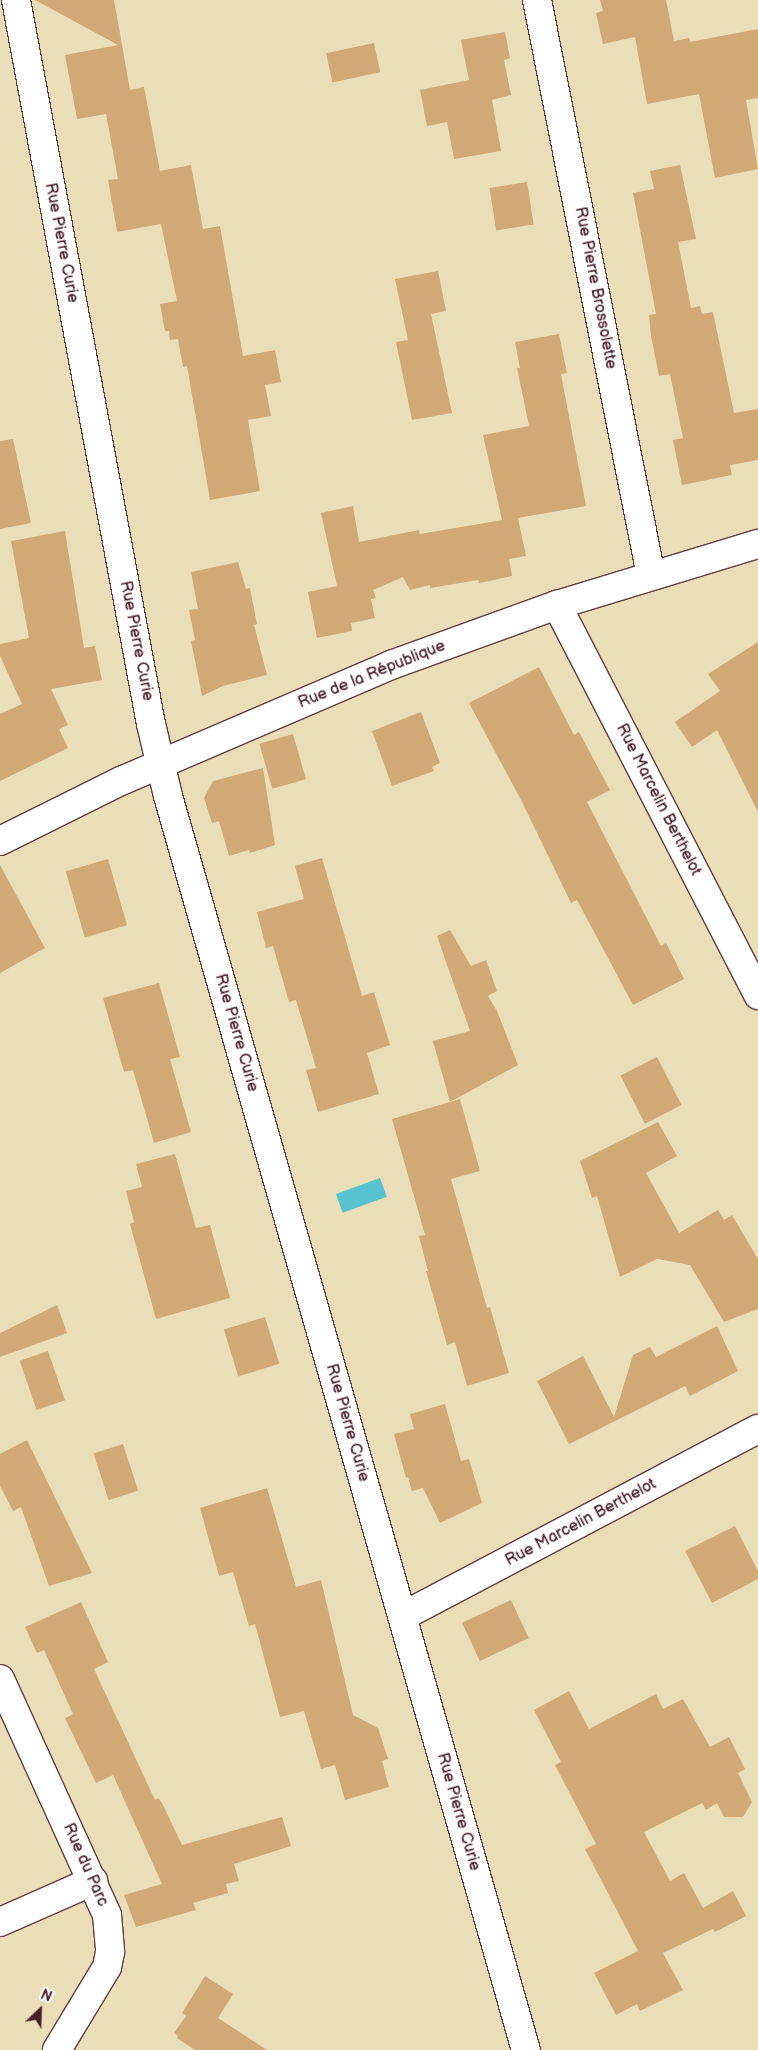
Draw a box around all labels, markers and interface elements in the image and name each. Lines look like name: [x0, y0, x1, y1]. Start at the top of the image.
street label: Rue Pierre Curie: [40, 181, 82, 305]
street label: Rue Pierre Brossolette: [570, 205, 620, 371]
street label: Rue Pierre Curie: [115, 579, 157, 703]
street label: Rue de la République: [296, 637, 448, 713]
street label: Rue Marcelin Berthelot: [611, 721, 705, 879]
street label: Rue Pierre Curie: [210, 972, 262, 1094]
street label: Rue Pierre Curie: [321, 1362, 373, 1484]
street label: Rue Marcelin Berthelot: [502, 1475, 660, 1571]
street label: Rue Pierre Curie: [432, 1751, 484, 1873]
street label: Rue du Parc: [58, 1820, 112, 1910]
north arrow: [15, 1985, 65, 2035]
text: N: [38, 1986, 55, 2006]

